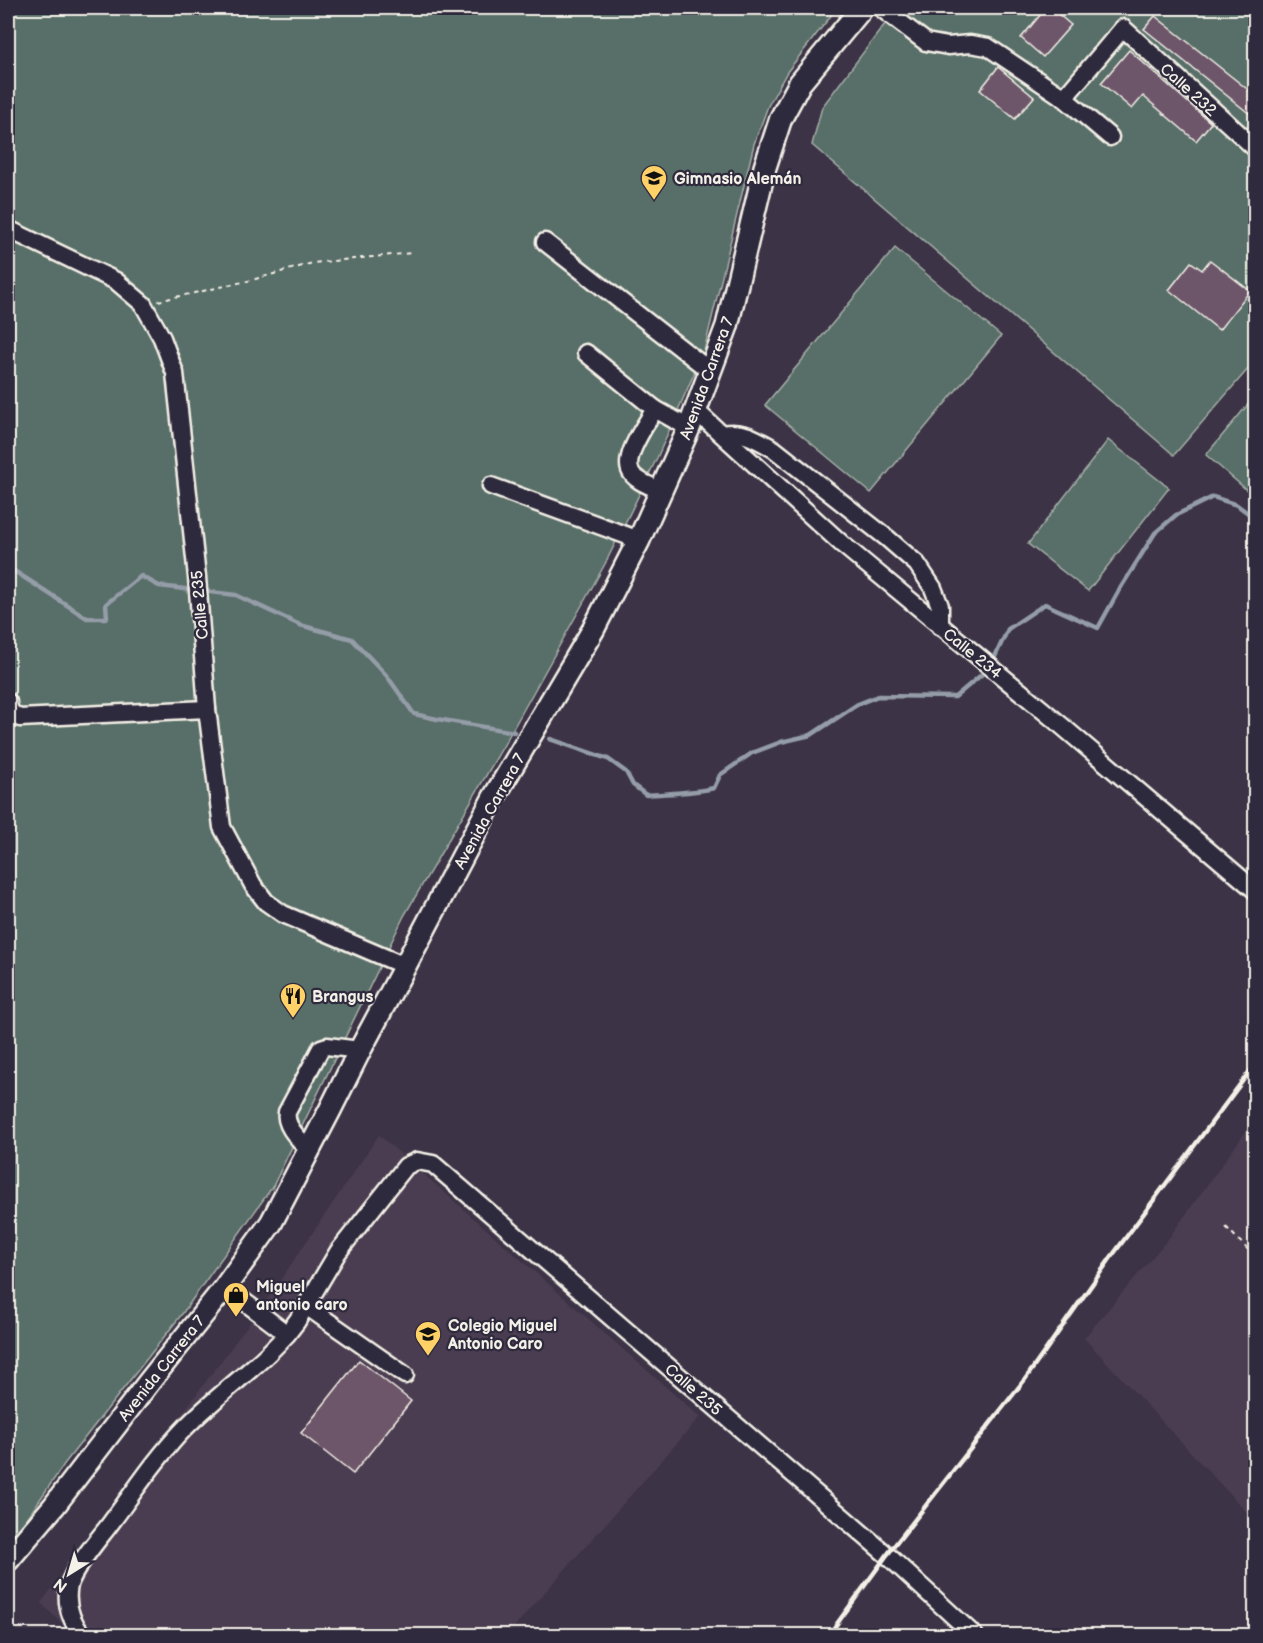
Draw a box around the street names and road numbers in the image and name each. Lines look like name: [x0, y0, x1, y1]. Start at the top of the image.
street label: Calle 232: [1156, 60, 1221, 121]
street label: Avenida Carrera 7: [676, 314, 738, 442]
street label: Calle 235: [188, 569, 213, 640]
street label: Calle 234: [939, 625, 1005, 684]
street label: Avenida Carrera 7: [451, 751, 530, 873]
street label: Avenida Carrera 7: [115, 1312, 209, 1426]
street label: Calle 235: [661, 1360, 725, 1420]

